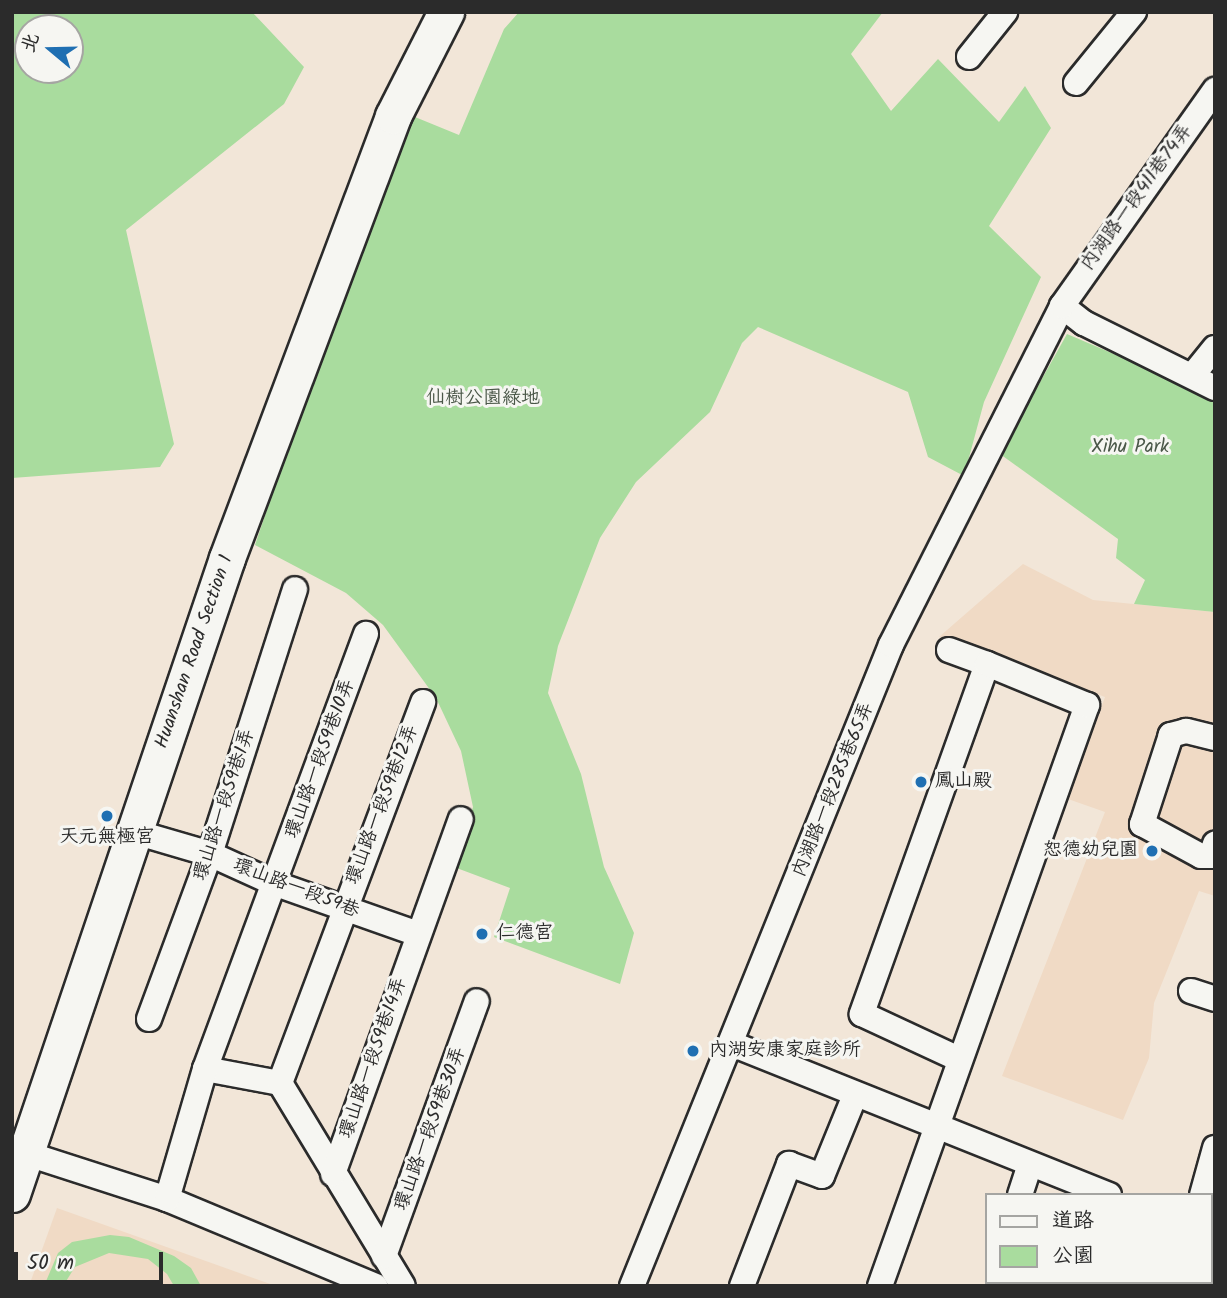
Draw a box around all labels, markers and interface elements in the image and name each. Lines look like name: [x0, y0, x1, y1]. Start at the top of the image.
north arrow: [14, 14, 84, 84]
text: 北: [14, 29, 48, 57]
street label: 內湖路一段411巷74弄: [1076, 121, 1198, 275]
park label: 仙樹公園綠地: [426, 388, 540, 410]
park label: Xihu Park: [1091, 437, 1169, 459]
street label: Huanshan Road Section 1: [151, 552, 239, 752]
street label: 環山路一段59巷10弄: [282, 676, 360, 842]
street label: 內湖路一段285巷65弄: [789, 699, 879, 881]
street label: 環山路一段59巷12弄: [342, 722, 424, 888]
street label: 環山路一段59巷1弄: [190, 726, 260, 884]
place label: 鳳山殿: [935, 771, 992, 793]
marker: 鳳山殿: [913, 774, 929, 790]
marker: 天元無極宮: [99, 808, 115, 824]
place label: 天元無極宮: [60, 827, 154, 849]
place label: 恕德幼兒園: [1043, 840, 1138, 862]
marker: 恕德幼兒園: [1144, 843, 1160, 859]
street label: 環山路一段59巷: [230, 854, 362, 924]
place label: 仁德宮: [496, 923, 553, 945]
marker: 仁德宮: [474, 926, 490, 942]
street label: 環山路一段59巷14弄: [336, 974, 412, 1142]
place label: 內湖安康家庭診所: [709, 1040, 861, 1062]
marker: 內湖安康家庭診所: [683, 1041, 703, 1061]
street label: 環山路一段59巷30弄: [391, 1044, 471, 1214]
legend: [986, 1193, 1213, 1284]
text: 道路: [1052, 1205, 1094, 1238]
scale bar: [18, 1238, 166, 1282]
text: 公園: [1052, 1240, 1094, 1273]
text: 50 m: [27, 1247, 74, 1280]

